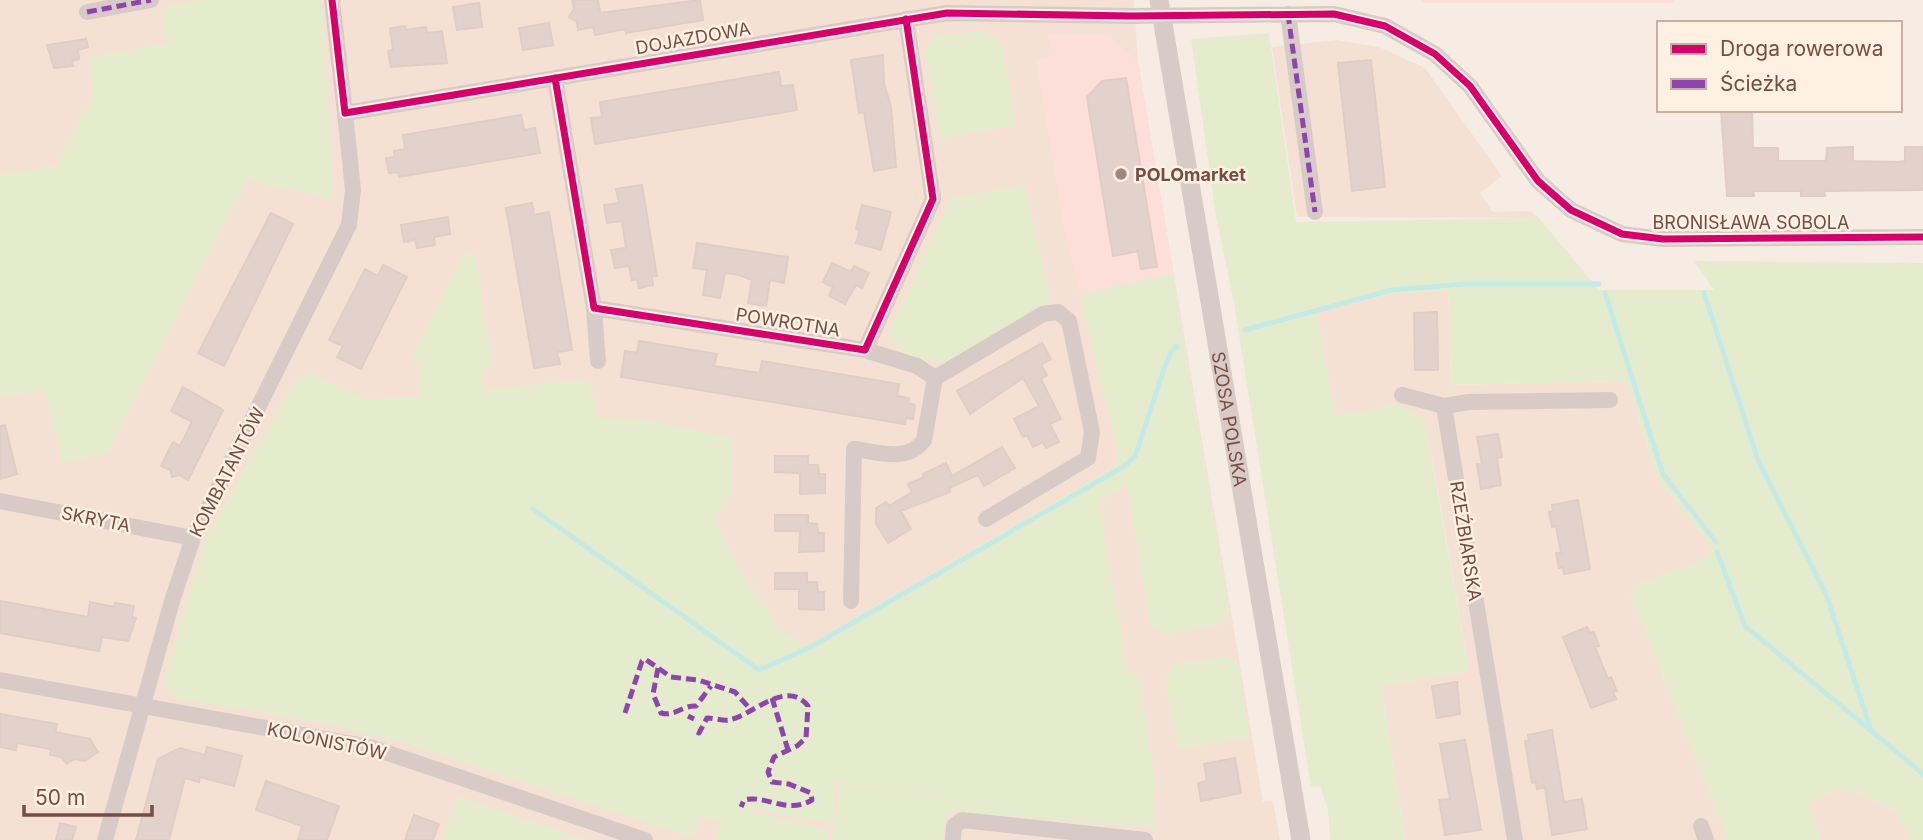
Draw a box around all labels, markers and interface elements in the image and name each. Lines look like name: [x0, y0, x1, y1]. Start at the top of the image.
street label: DOJAZDOWA: [634, 18, 752, 58]
legend: [1657, 21, 1902, 112]
text: Droga rowerowa: [1720, 36, 1883, 61]
text: Ścieżka: [1720, 70, 1797, 96]
place label: POLOmarket: [1135, 164, 1246, 185]
marker: POLOmarket: [1113, 166, 1129, 182]
street label: BRONISŁAWA SOBOLA: [1653, 212, 1849, 233]
street label: POWROTNA: [734, 303, 842, 341]
street label: SZOSA POLSKA: [1208, 350, 1252, 488]
street label: KOMBATANTÓW: [184, 403, 269, 540]
street label: RZEŹBIARSKA: [1446, 479, 1487, 603]
street label: SKRYTA: [60, 502, 132, 536]
street label: KOLONISTÓW: [266, 717, 389, 764]
scale bar: [24, 774, 152, 818]
text: 50 m: [35, 785, 85, 810]

